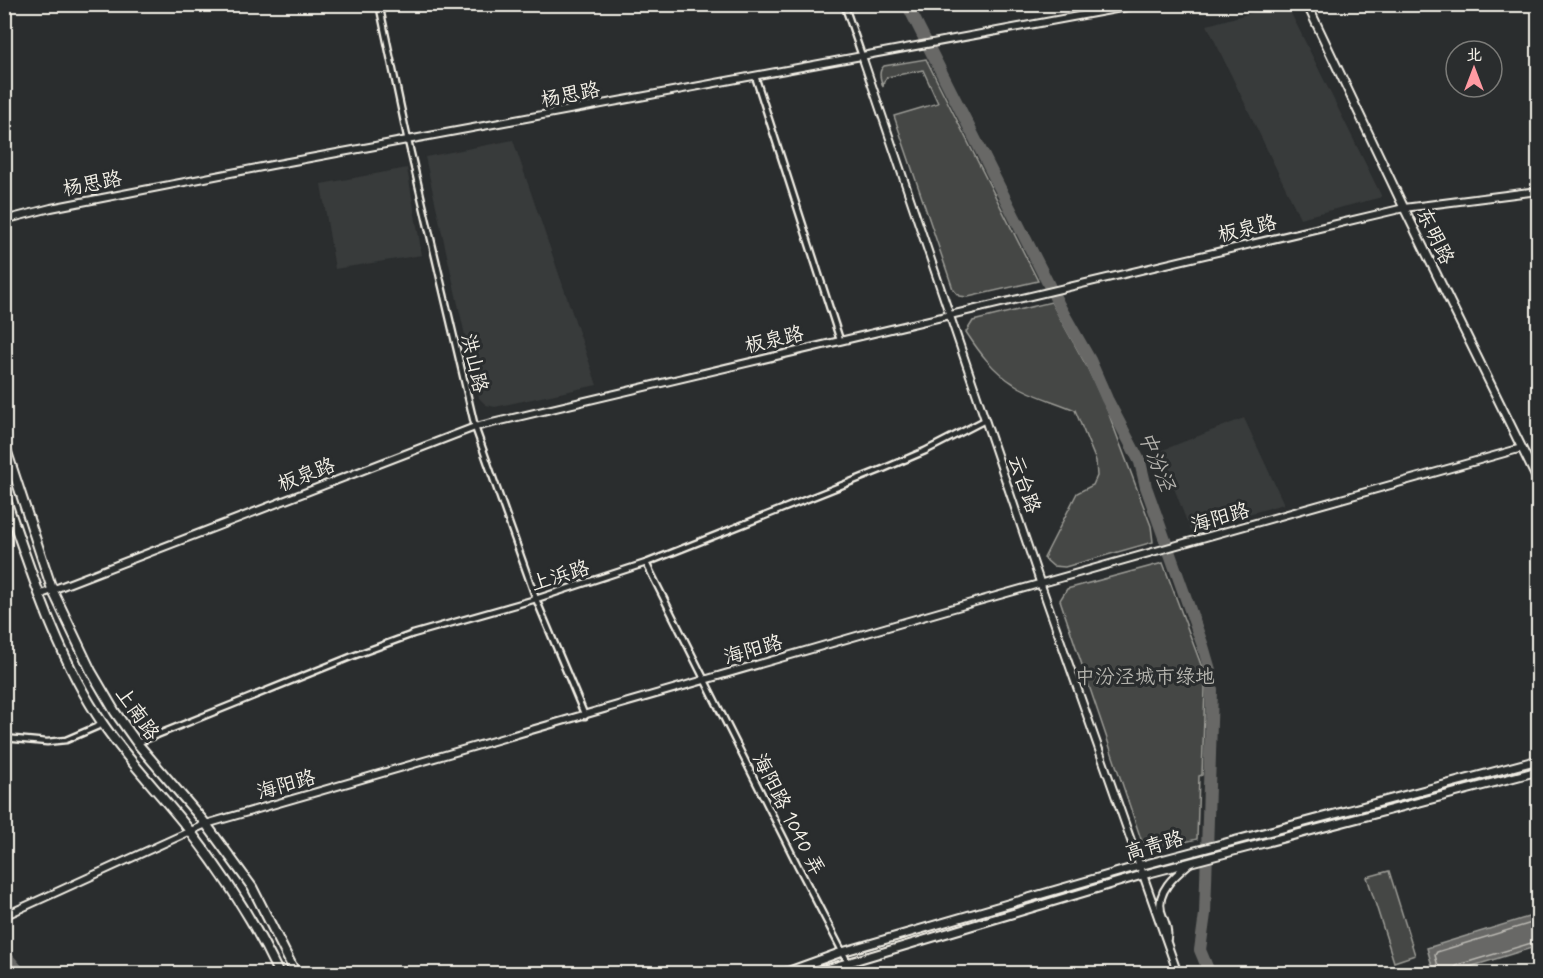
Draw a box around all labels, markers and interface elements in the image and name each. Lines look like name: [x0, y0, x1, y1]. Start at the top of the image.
north arrow: [1444, 39, 1504, 99]
text: 北: [1466, 45, 1482, 66]
street label: 杨思路: [538, 76, 603, 114]
street label: 杨思路: [60, 165, 125, 203]
street label: 东明路: [1409, 204, 1460, 270]
street label: 板泉路: [1215, 209, 1281, 249]
street label: 板泉路: [742, 320, 808, 360]
street label: 洪山路: [454, 331, 494, 397]
water label: 中汾泾: [1131, 427, 1181, 497]
street label: 板泉路: [274, 452, 340, 499]
street label: 云台路: [1001, 452, 1046, 518]
street label: 海阳路: [1188, 497, 1254, 540]
street label: 上浜路: [528, 554, 594, 598]
street label: 海阳路: [721, 629, 787, 672]
park label: 中汾泾城市绿地: [1075, 664, 1215, 691]
street label: 上南路: [109, 682, 166, 747]
street label: 海阳路 1040 弄: [745, 749, 830, 881]
street label: 海阳路: [254, 764, 320, 807]
street label: 高青路: [1122, 825, 1188, 868]

